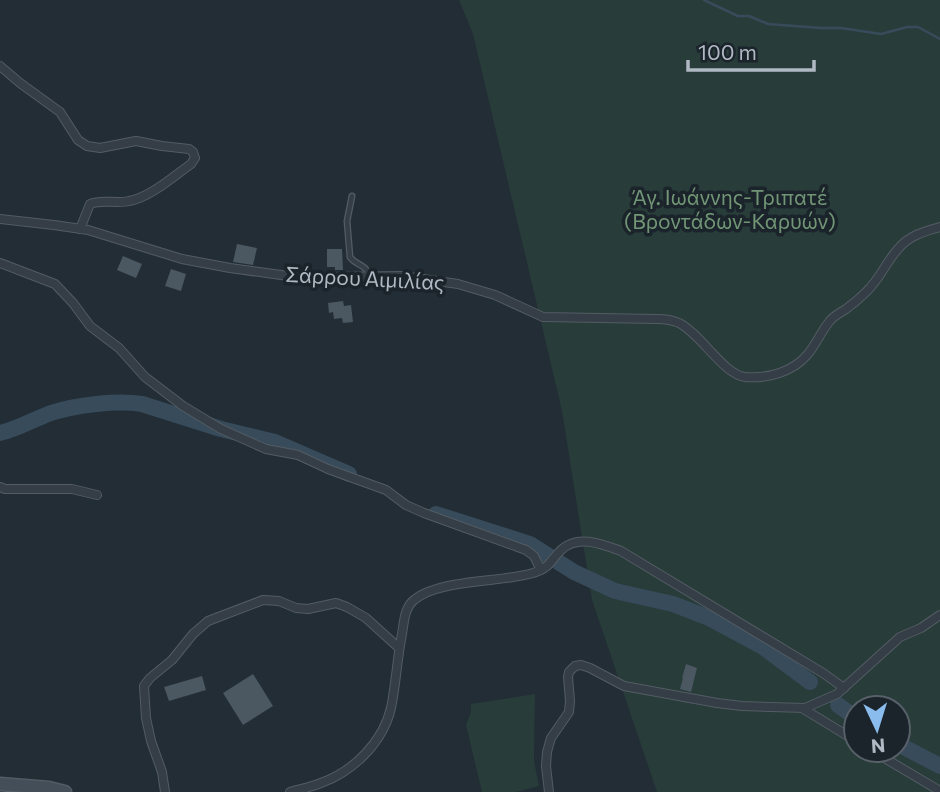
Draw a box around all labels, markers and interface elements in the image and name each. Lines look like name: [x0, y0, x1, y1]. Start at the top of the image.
scale bar: [688, 28, 814, 72]
text: 100 m: [698, 39, 757, 64]
park label: Άγ. Ιωάννης-Τριπατέ (Βροντάδων-Καρυών): [624, 184, 836, 233]
street label: Σάρρου Αιμιλίας: [285, 261, 445, 294]
north arrow: [842, 694, 912, 764]
text: N: [870, 734, 886, 758]

